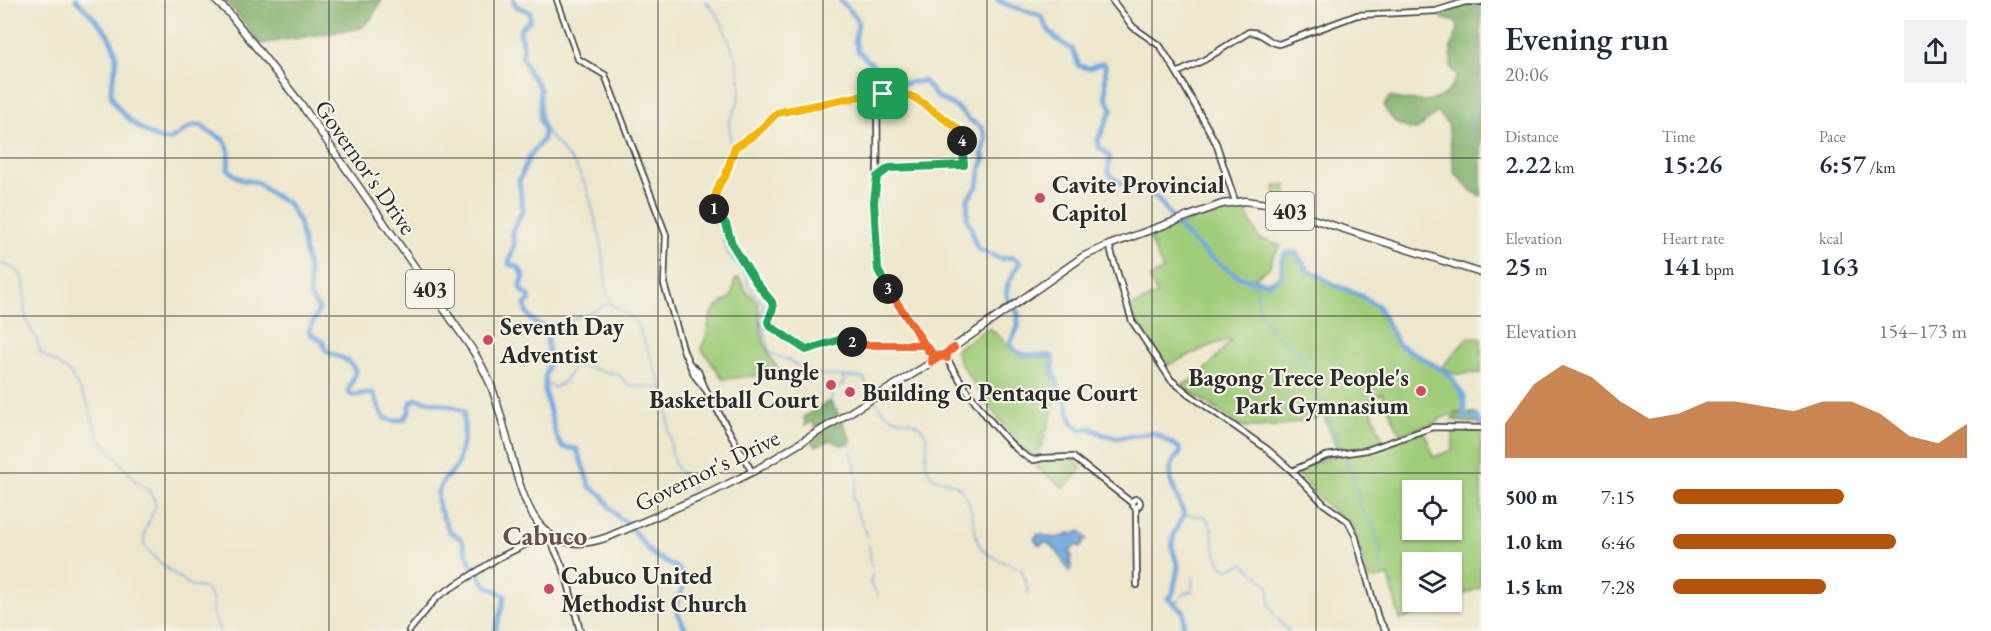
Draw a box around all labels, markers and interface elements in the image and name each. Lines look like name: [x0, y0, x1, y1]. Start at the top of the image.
text: Evening run: [1505, 17, 1669, 60]
button: share: [1904, 20, 1967, 83]
text: 20:06: [1505, 61, 1548, 87]
pin: [857, 68, 908, 119]
icon: arrive: [866, 77, 899, 110]
street label: Governor's Drive: [308, 94, 424, 240]
pin: 4: [947, 126, 977, 156]
text: Distance: [1505, 126, 1558, 147]
text: Time: [1662, 126, 1695, 147]
text: Pace: [1819, 126, 1846, 147]
text: 4: [958, 130, 966, 151]
text: 2.22: [1505, 147, 1551, 181]
text: 15:26: [1662, 147, 1722, 181]
text: 6:57: [1819, 147, 1866, 181]
text: km: [1551, 157, 1574, 178]
text: /km: [1866, 157, 1896, 178]
place label: Cavite Provincial Capitol: [1052, 169, 1225, 228]
marker: Cavite Provincial Capitol: [1033, 191, 1047, 205]
road number: 403: [1266, 192, 1314, 230]
pin: 1: [699, 194, 729, 224]
text: 1: [710, 198, 718, 219]
text: Elevation: [1505, 228, 1563, 249]
text: Heart rate: [1662, 228, 1724, 249]
text: kcal: [1819, 228, 1843, 249]
text: 25: [1505, 249, 1532, 283]
text: 141: [1662, 249, 1702, 283]
text: 163: [1819, 249, 1859, 283]
text: m: [1532, 259, 1547, 280]
text: bpm: [1702, 259, 1734, 280]
road number: 403: [406, 270, 454, 308]
pin: 3: [873, 274, 903, 304]
text: 3: [884, 278, 892, 299]
place label: Seventh Day Adventist: [499, 311, 625, 370]
text: Elevation: [1505, 318, 1577, 344]
text: 154–173 m: [1879, 318, 1967, 344]
pin: 2: [837, 327, 867, 357]
text: 2: [848, 331, 856, 352]
marker: Seventh Day Adventist: [481, 333, 495, 347]
place label: Jungle Basketball Court: [649, 356, 819, 415]
place label: Bagong Trece People's Park Gymnasium: [1188, 362, 1409, 422]
place label: Building C Pentaque Court: [862, 377, 1138, 409]
marker: Jungle Basketball Court: [824, 378, 838, 392]
marker: Bagong Trece People's Park Gymnasium: [1414, 384, 1428, 398]
marker: Building C Pentaque Court: [843, 385, 857, 399]
street label: Governor's Drive: [629, 422, 785, 518]
map controls: [1402, 480, 1462, 612]
button: locate: [1402, 480, 1462, 540]
text: 500 m: [1505, 484, 1558, 510]
text: 7:15: [1601, 484, 1635, 510]
district label: Cabuco: [503, 518, 587, 553]
text: 1.0 km: [1505, 529, 1563, 555]
text: 6:46: [1601, 529, 1635, 555]
button: layers: [1402, 552, 1462, 612]
place label: Cabuco United Methodist Church: [561, 560, 748, 619]
text: 1.5 km: [1505, 574, 1563, 600]
text: 7:28: [1601, 574, 1635, 600]
marker: Cabuco United Methodist Church: [542, 582, 556, 596]

